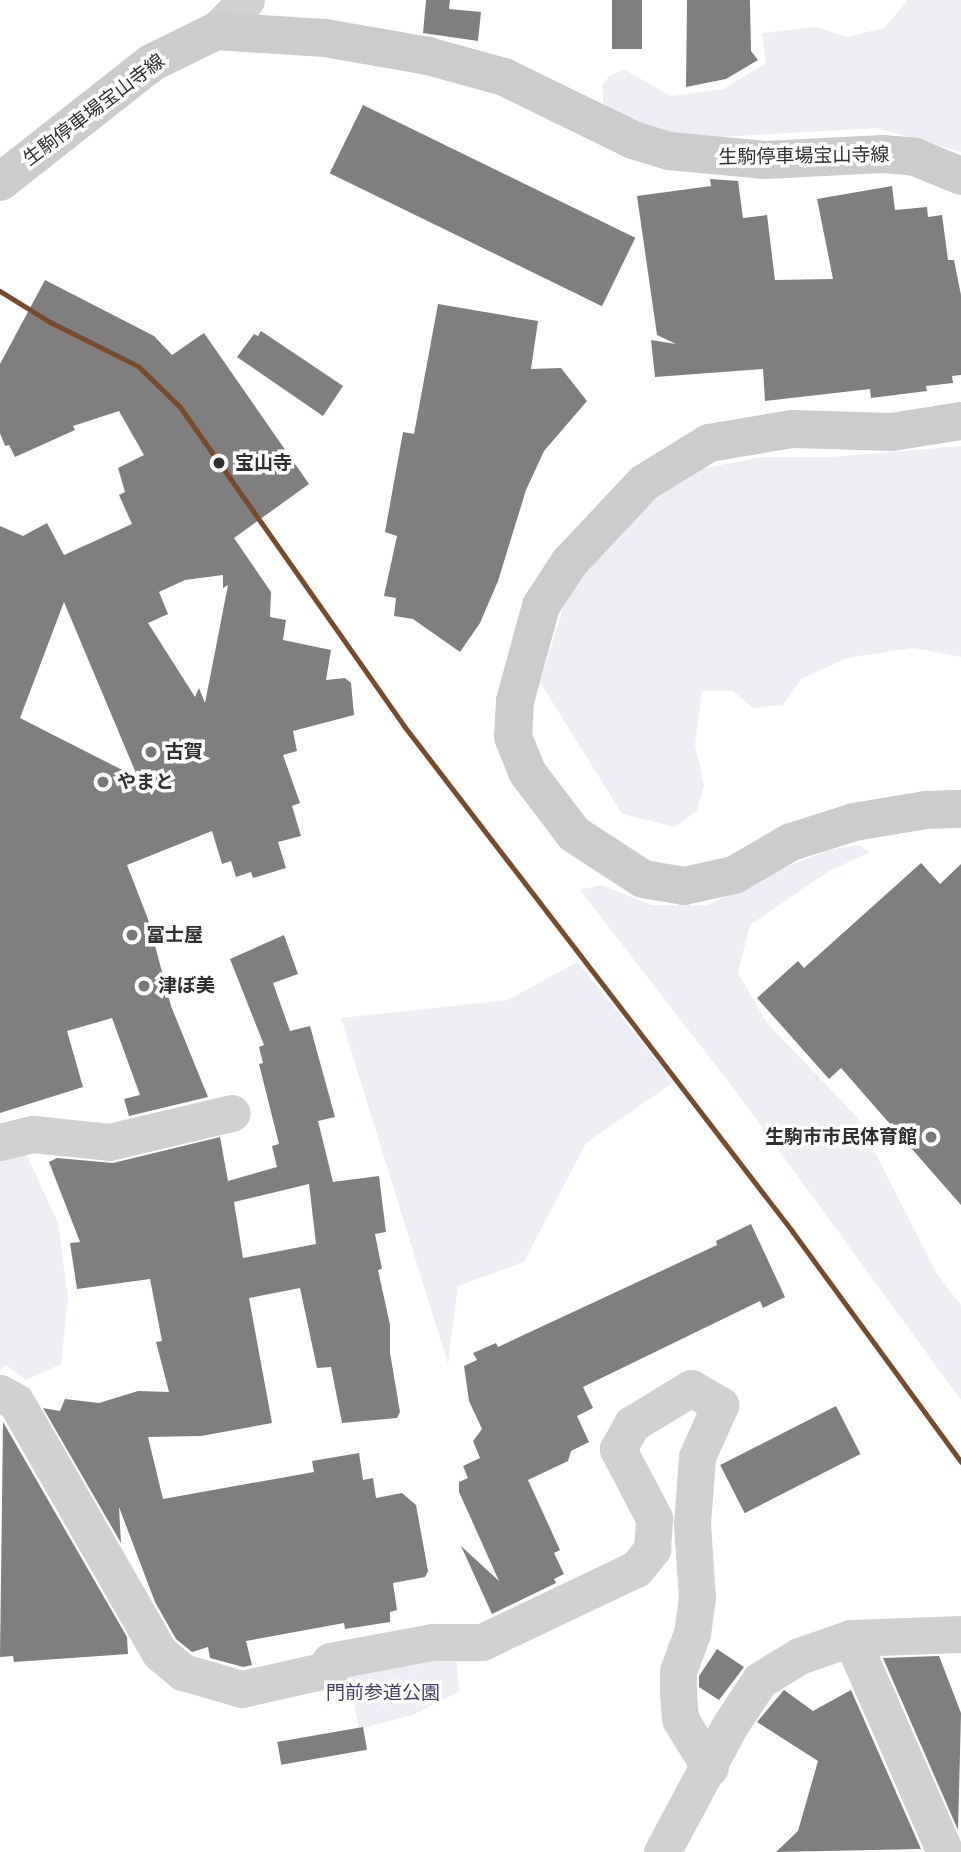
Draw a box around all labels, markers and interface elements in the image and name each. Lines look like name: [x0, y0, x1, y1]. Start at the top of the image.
street label: 生駒停車場宝山寺線: [19, 49, 169, 171]
street label: 生駒停車場宝山寺線: [718, 143, 890, 169]
place label: 宝山寺: [235, 452, 292, 474]
marker: 宝山寺: [209, 453, 229, 473]
place label: 古賀: [165, 741, 203, 763]
marker: 古賀: [143, 744, 159, 760]
place label: やまと: [117, 771, 174, 793]
marker: やまと: [95, 774, 111, 790]
place label: 冨士屋: [146, 924, 203, 946]
marker: 冨士屋: [124, 927, 140, 943]
place label: 津ぼ美: [158, 975, 215, 997]
marker: 津ぼ美: [136, 978, 152, 994]
place label: 生駒市市民体育館: [765, 1126, 917, 1148]
marker: 生駒市市民体育館: [923, 1129, 939, 1145]
park label: 門前参道公園: [326, 1682, 440, 1704]

